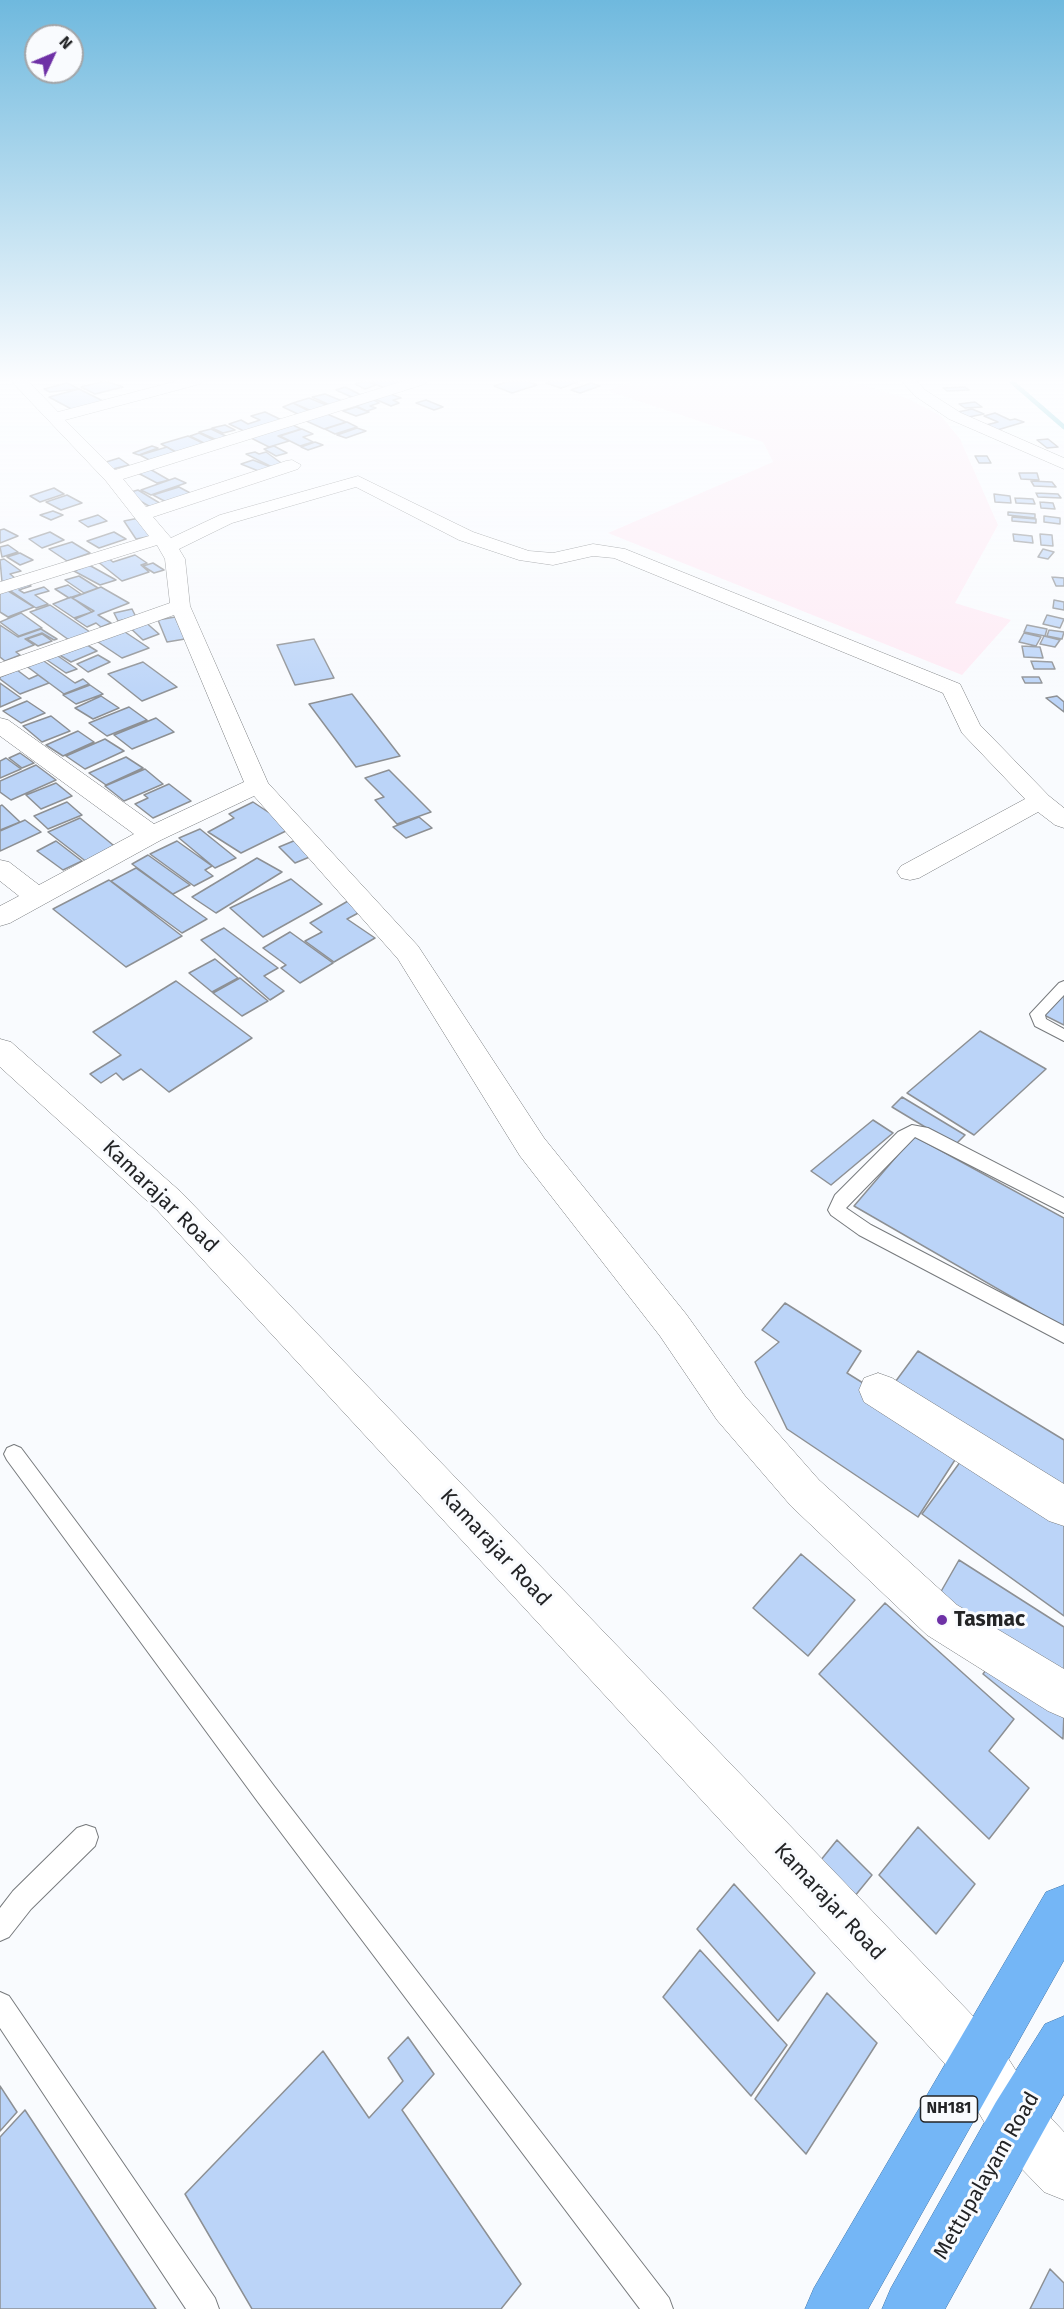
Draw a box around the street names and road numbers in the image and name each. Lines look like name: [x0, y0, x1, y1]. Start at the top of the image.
street label: Kamarajar Road: [97, 1135, 223, 1259]
street label: Kamarajar Road: [434, 1484, 556, 1612]
street label: Kamarajar Road: [768, 1838, 890, 1966]
street label: Mettupalayam Road: [929, 2088, 1045, 2264]
road number: NH181: [920, 2096, 978, 2122]

